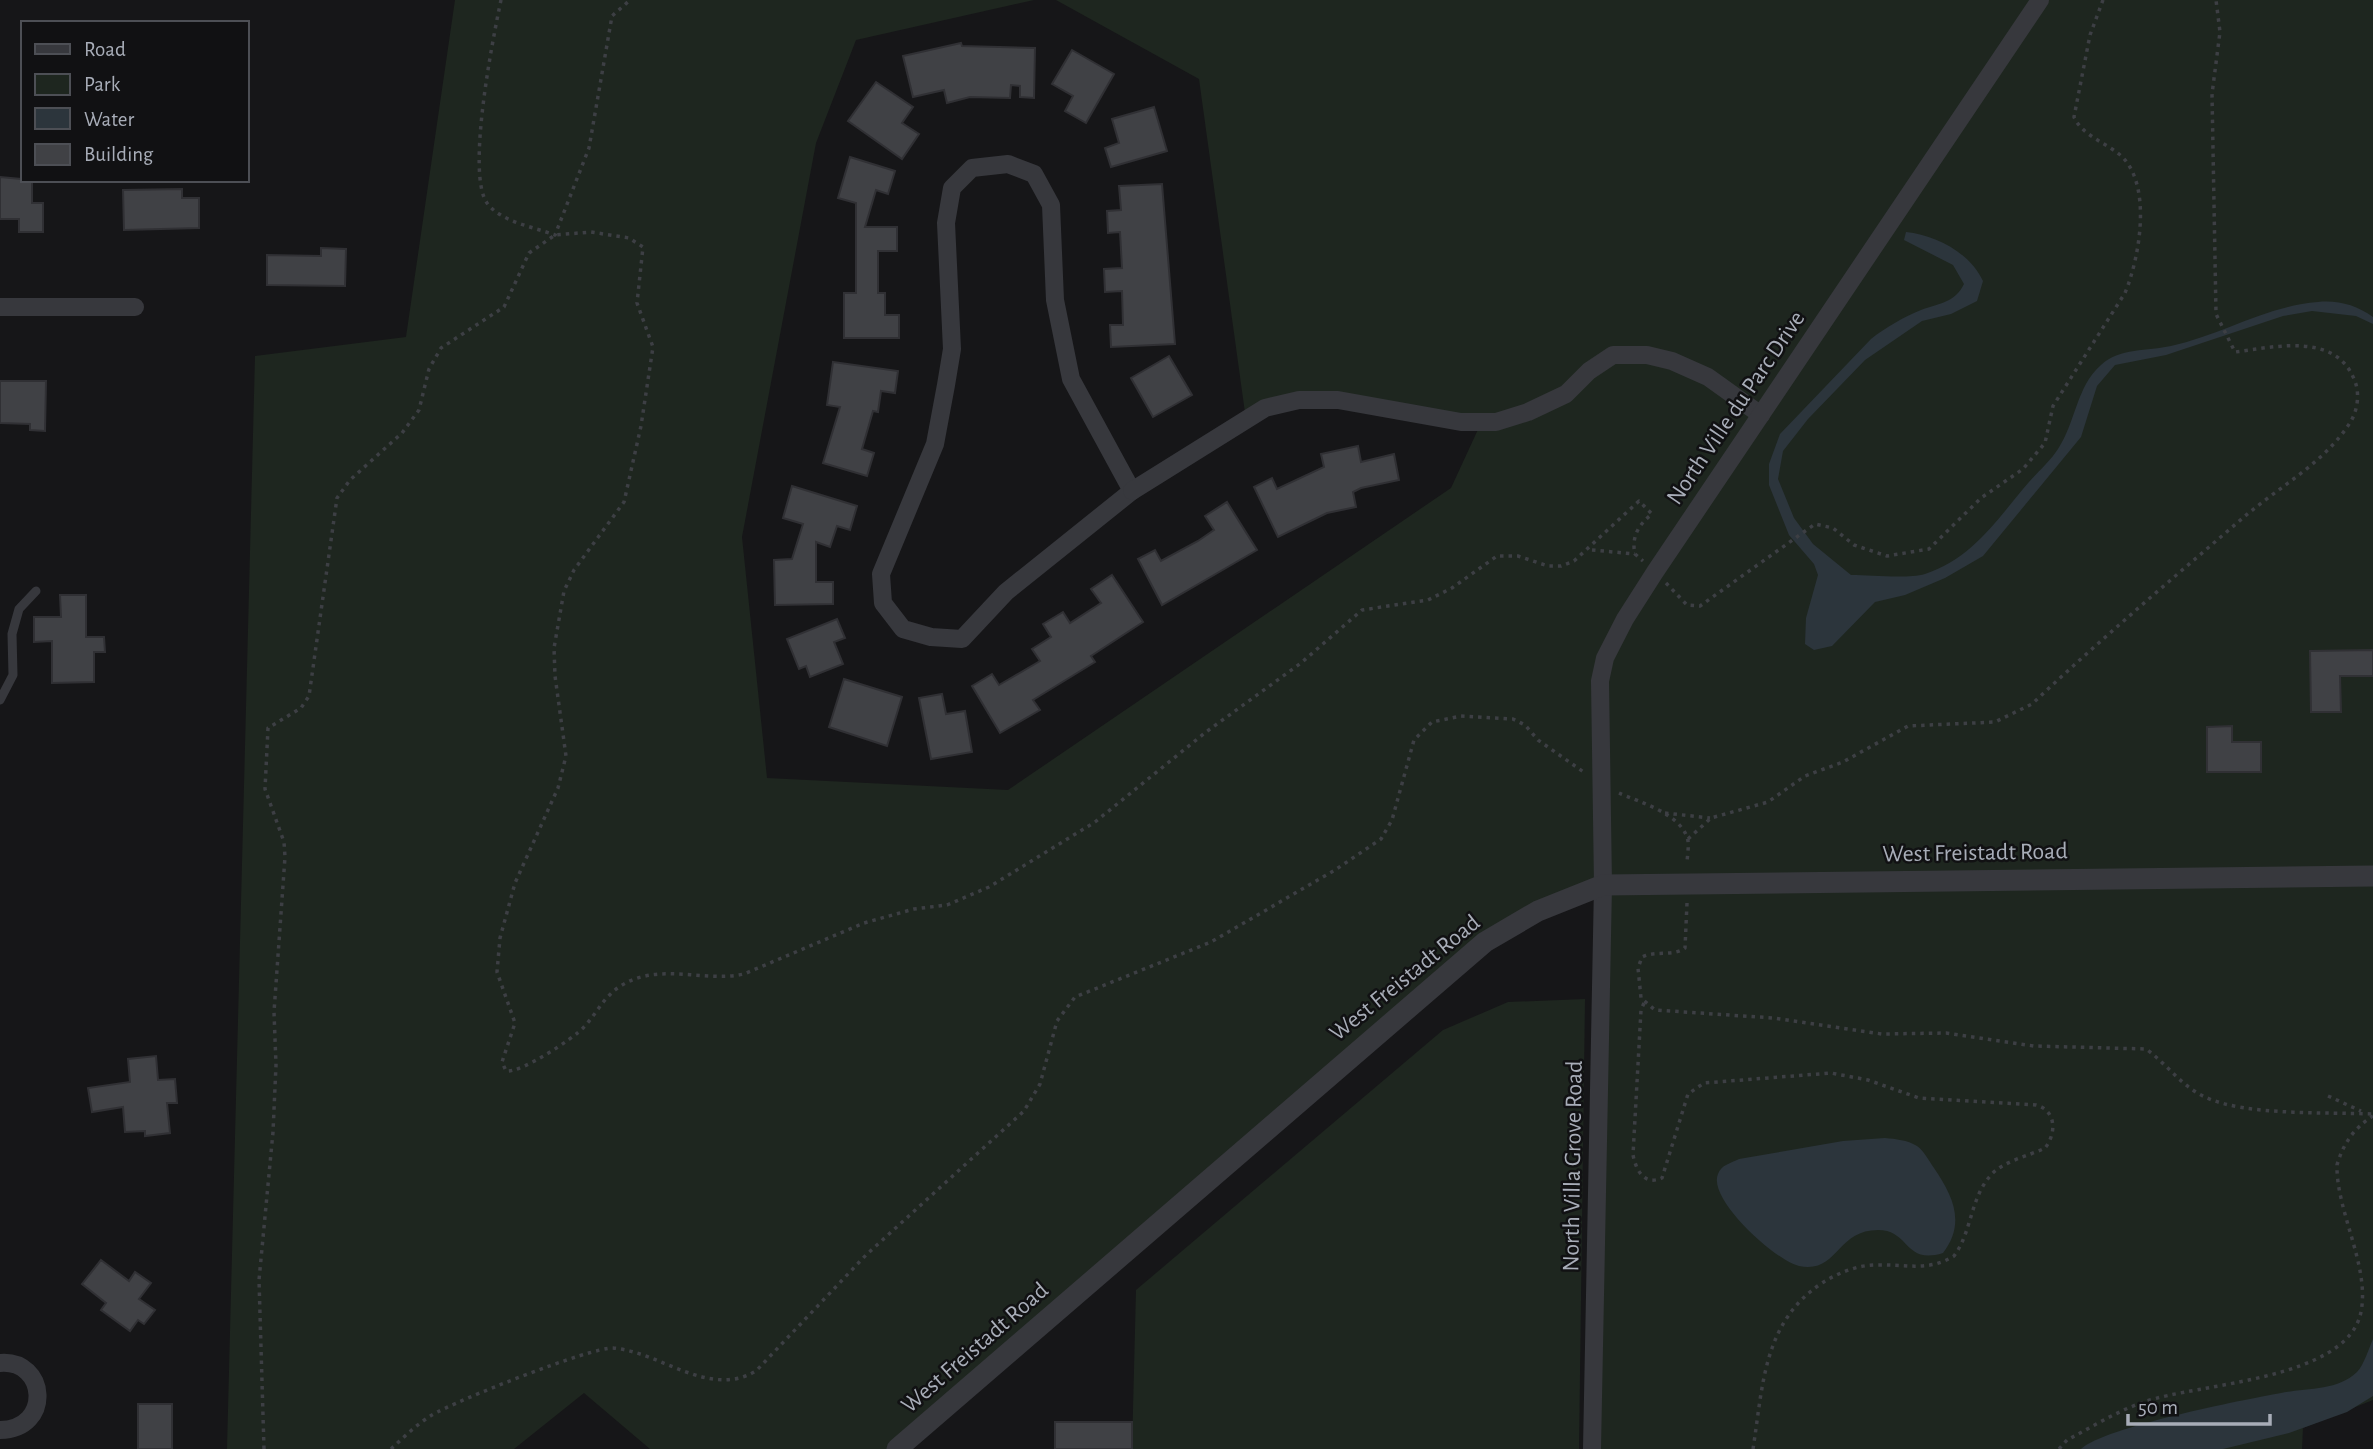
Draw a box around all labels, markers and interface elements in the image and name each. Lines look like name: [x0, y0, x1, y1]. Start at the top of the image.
legend: [21, 21, 248, 182]
text: Road: [84, 39, 126, 60]
text: Park: [84, 74, 121, 95]
text: Water: [84, 109, 134, 130]
text: Building: [84, 144, 154, 165]
street label: North Ville du Parc Drive: [1662, 307, 1810, 509]
street label: West Freistadt Road: [1882, 839, 2068, 867]
street label: West Freistadt Road: [1325, 910, 1485, 1046]
street label: North Villa Grove Road: [1559, 1060, 1587, 1272]
street label: West Freistadt Road: [897, 1278, 1053, 1418]
scale bar: [2128, 1382, 2270, 1426]
text: 50 m: [2138, 1397, 2178, 1418]

